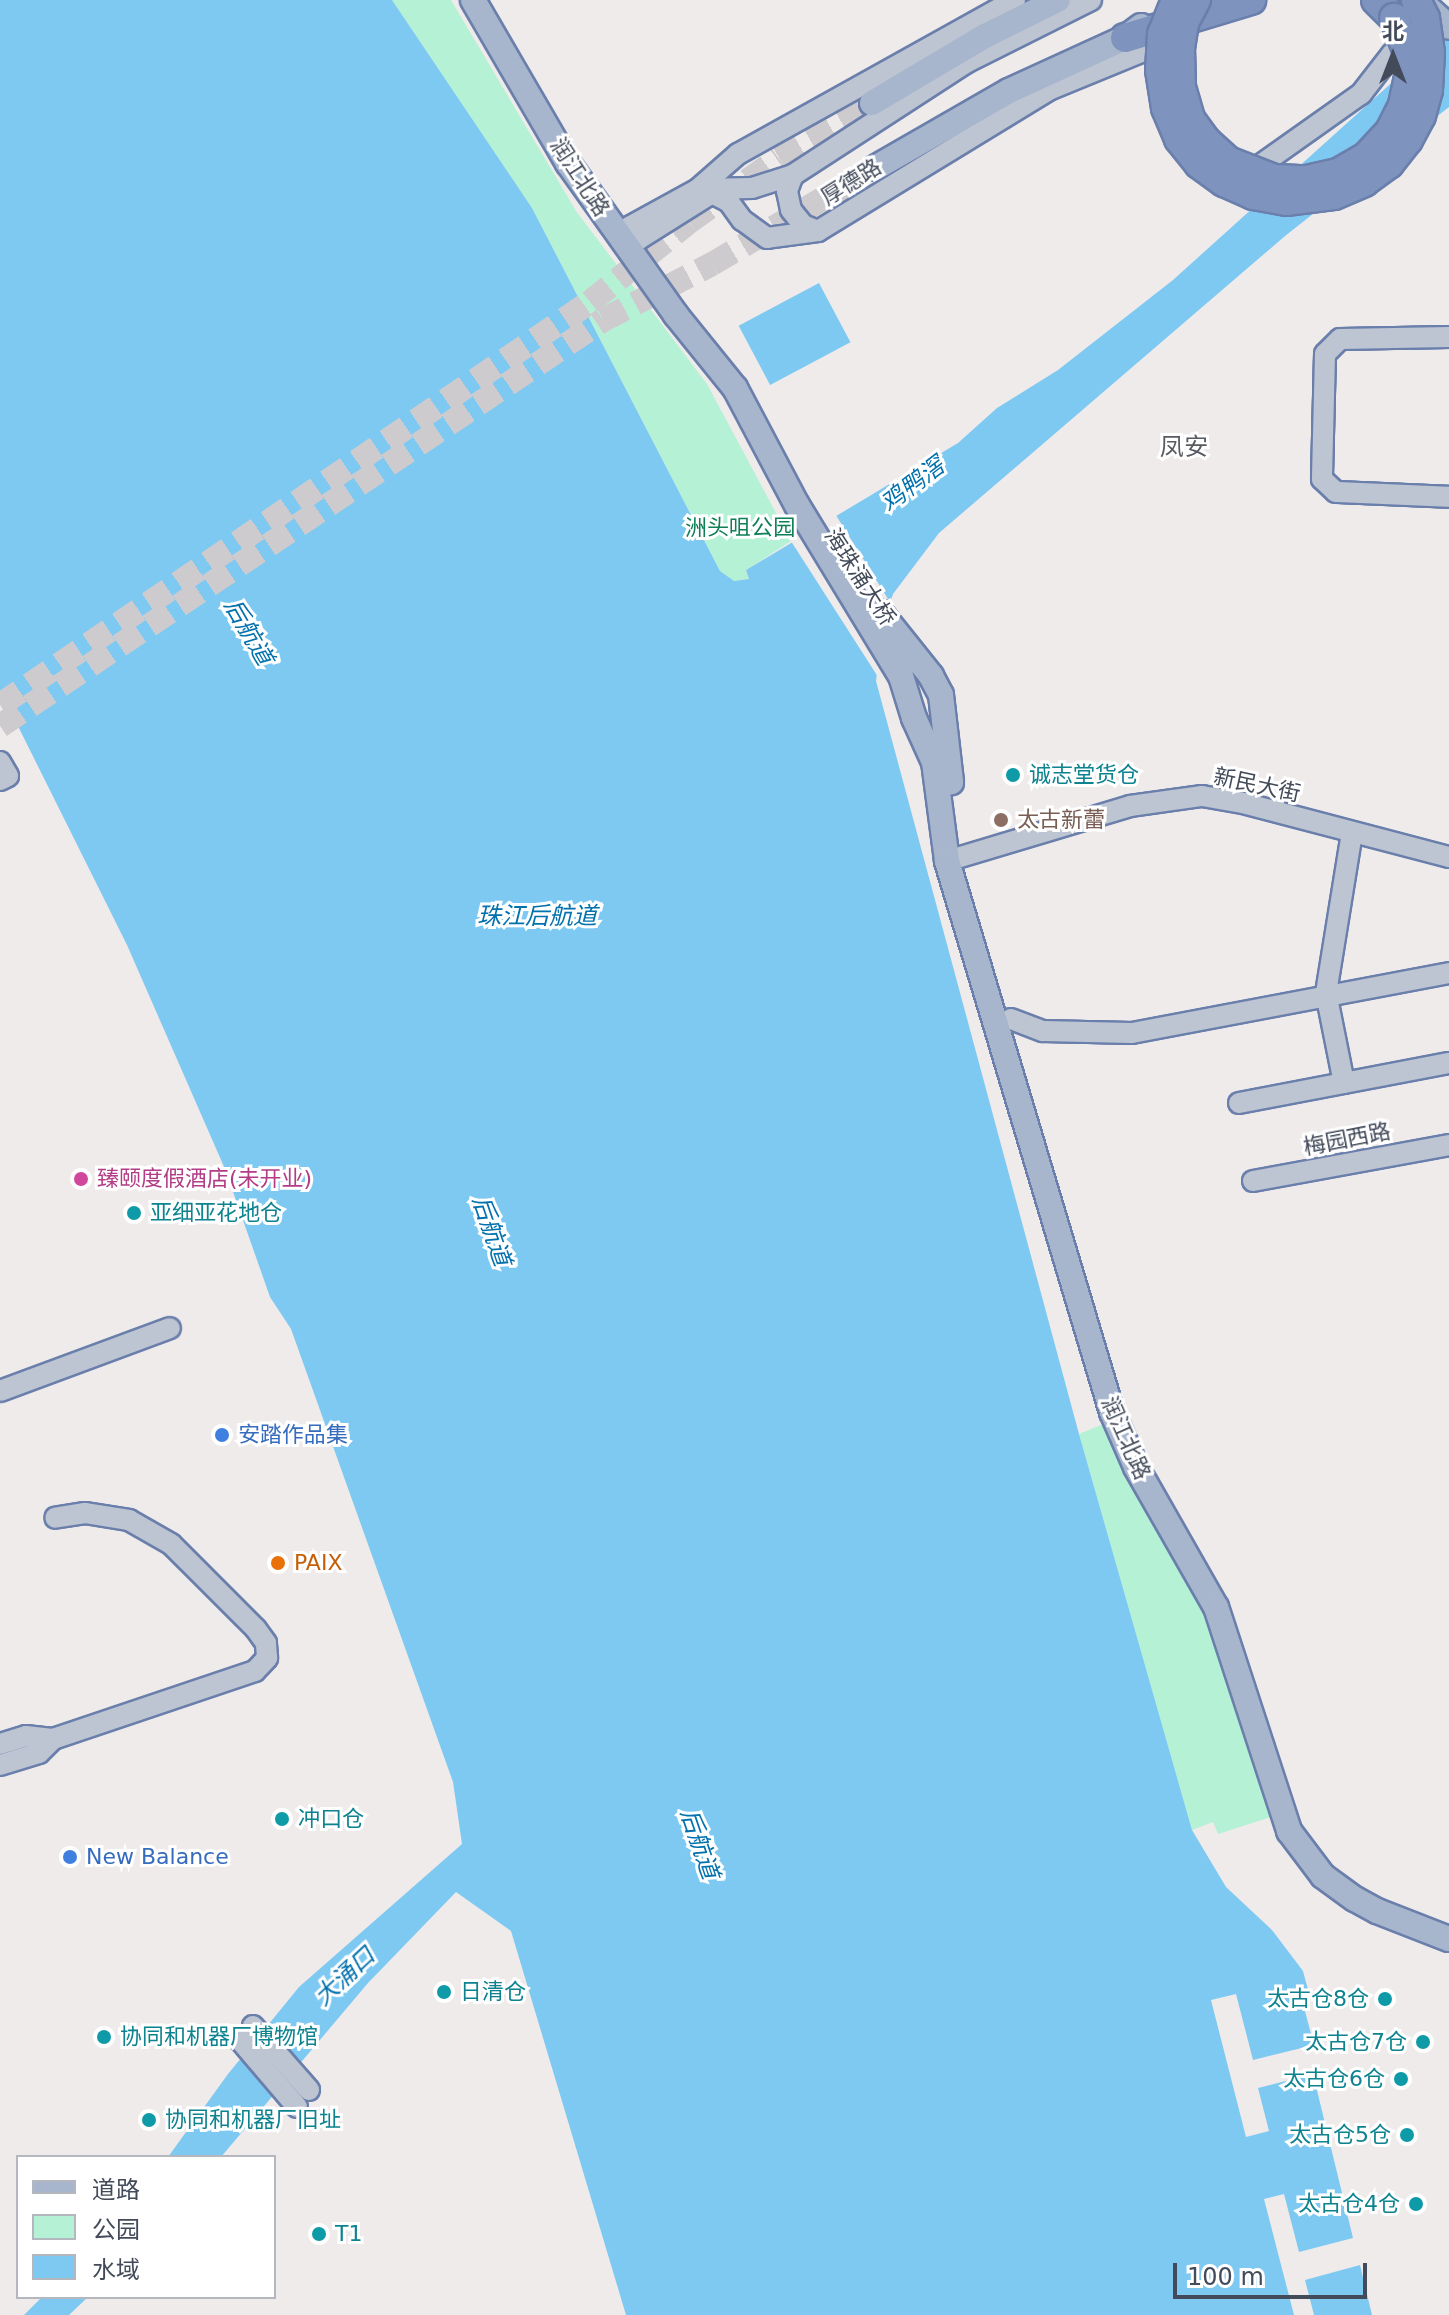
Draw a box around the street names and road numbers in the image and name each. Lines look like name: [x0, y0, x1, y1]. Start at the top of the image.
street label: 润江北路: [545, 133, 615, 221]
street label: 厚德路: [816, 153, 886, 211]
street label: 海珠涌大桥: [819, 524, 901, 630]
street label: 新民大街: [1211, 763, 1303, 807]
street label: 梅园西路: [1301, 1118, 1393, 1160]
street label: 润江北路: [1096, 1392, 1156, 1484]

